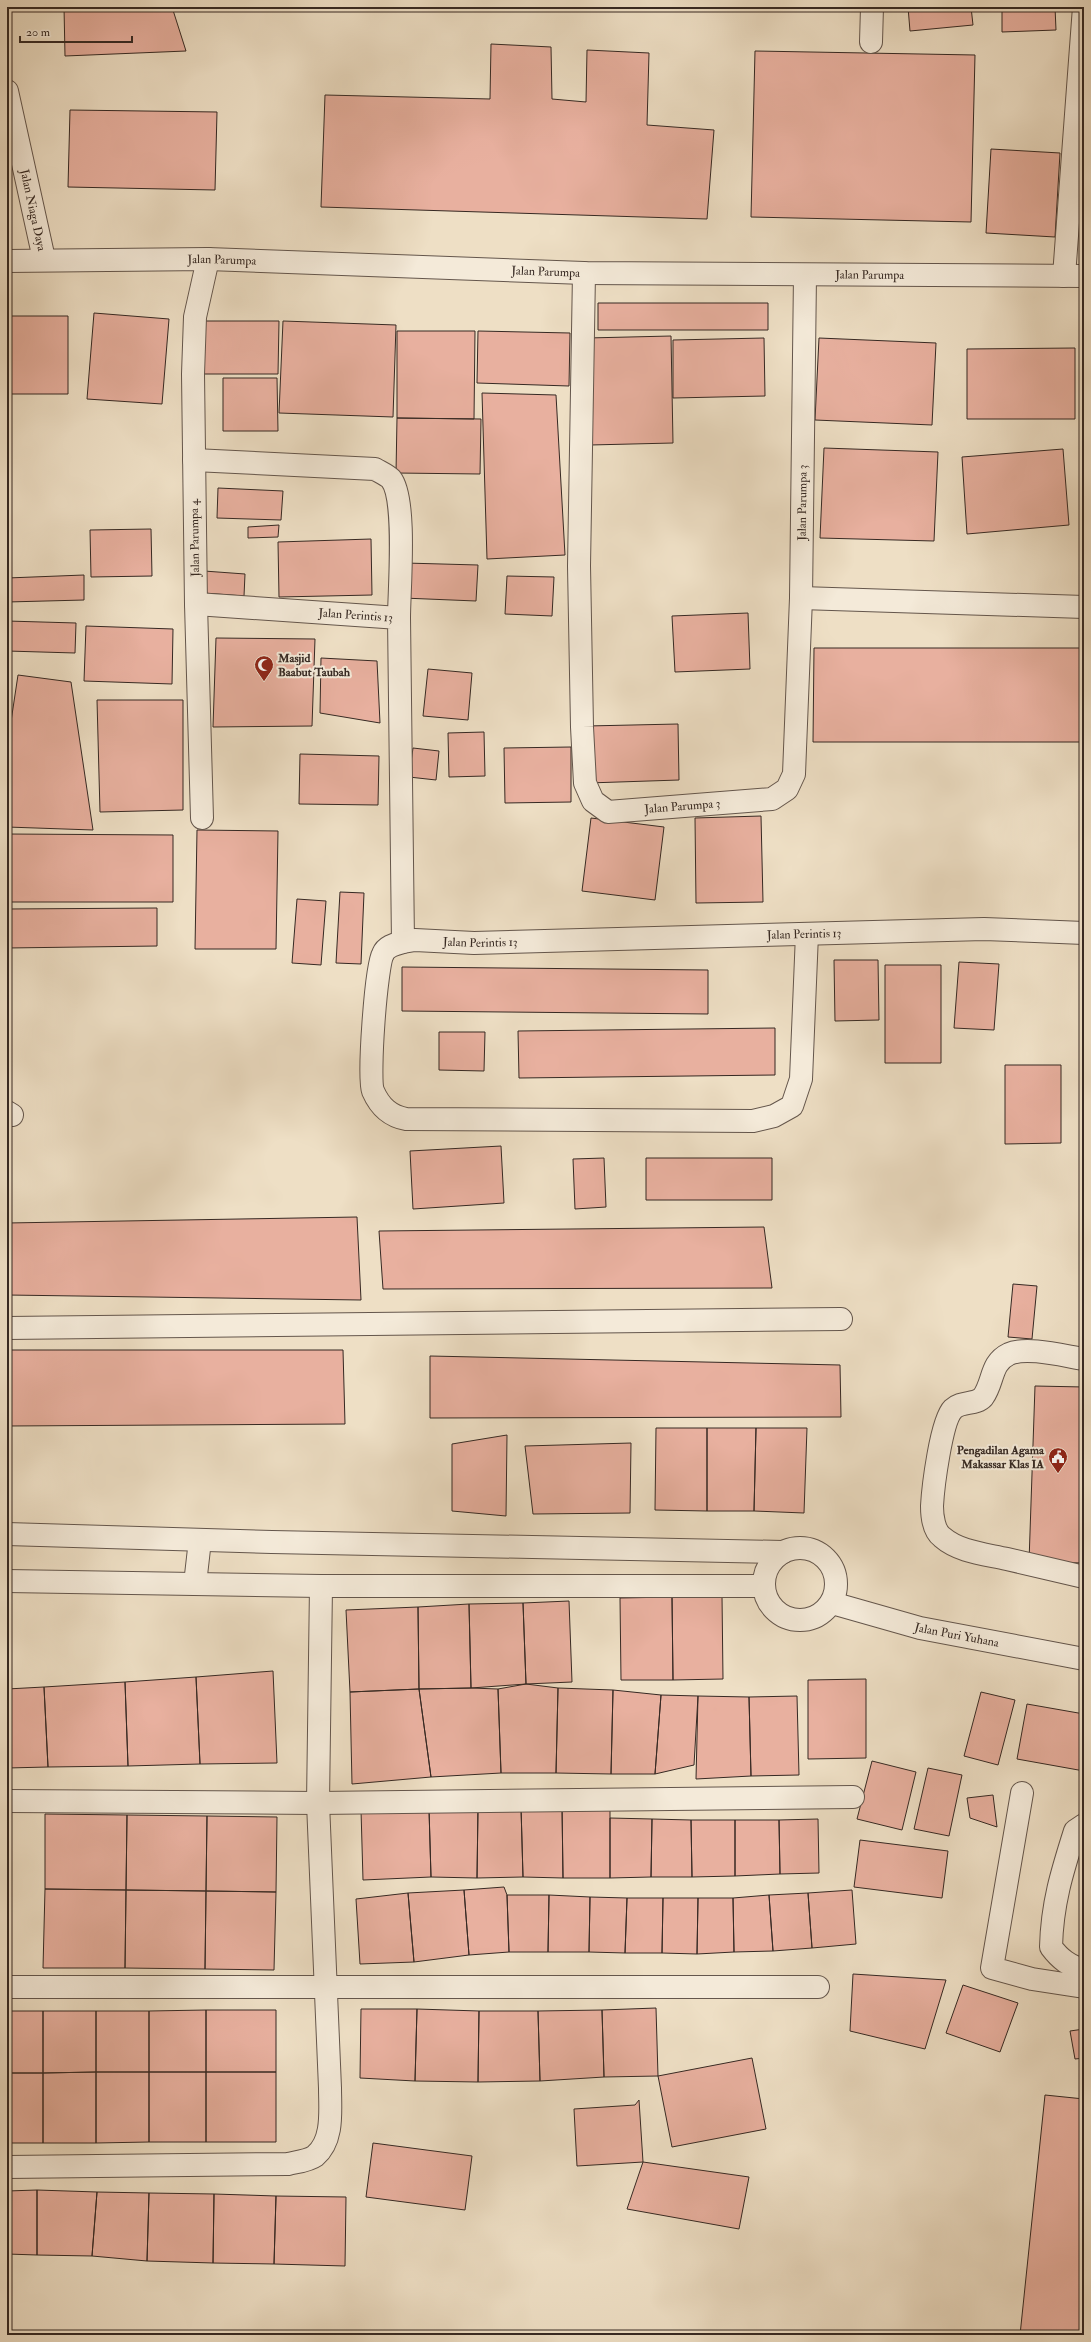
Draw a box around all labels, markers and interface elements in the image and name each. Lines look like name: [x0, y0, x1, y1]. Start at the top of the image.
scale bar: [20, 18, 132, 44]
text: 20 m: [26, 25, 51, 40]
street label: Jalan Niaga Daya: [17, 167, 50, 253]
street label: Jalan Parumpa: [186, 251, 258, 268]
street label: Jalan Parumpa: [510, 263, 582, 280]
street label: Jalan Parumpa: [834, 267, 905, 282]
street label: Jalan Parumpa 3: [794, 465, 810, 542]
street label: Jalan Parumpa 4: [187, 498, 203, 578]
street label: Jalan Perintis 13: [317, 605, 393, 625]
place label: Masjid Baabut Taubah: [277, 651, 351, 680]
mosque icon: Masjid Baabut Taubah: [253, 654, 275, 682]
street label: Jalan Parumpa 3: [643, 796, 721, 817]
street label: Jalan Perintis 13: [766, 925, 842, 942]
street label: Jalan Perintis 13: [442, 934, 518, 951]
place label: Pengadilan Agama Makassar Klas IA: [957, 1443, 1045, 1472]
public building icon: Pengadilan Agama Makassar Klas IA: [1047, 1446, 1069, 1474]
street label: Jalan Puri Yuhana: [912, 1619, 1001, 1650]

